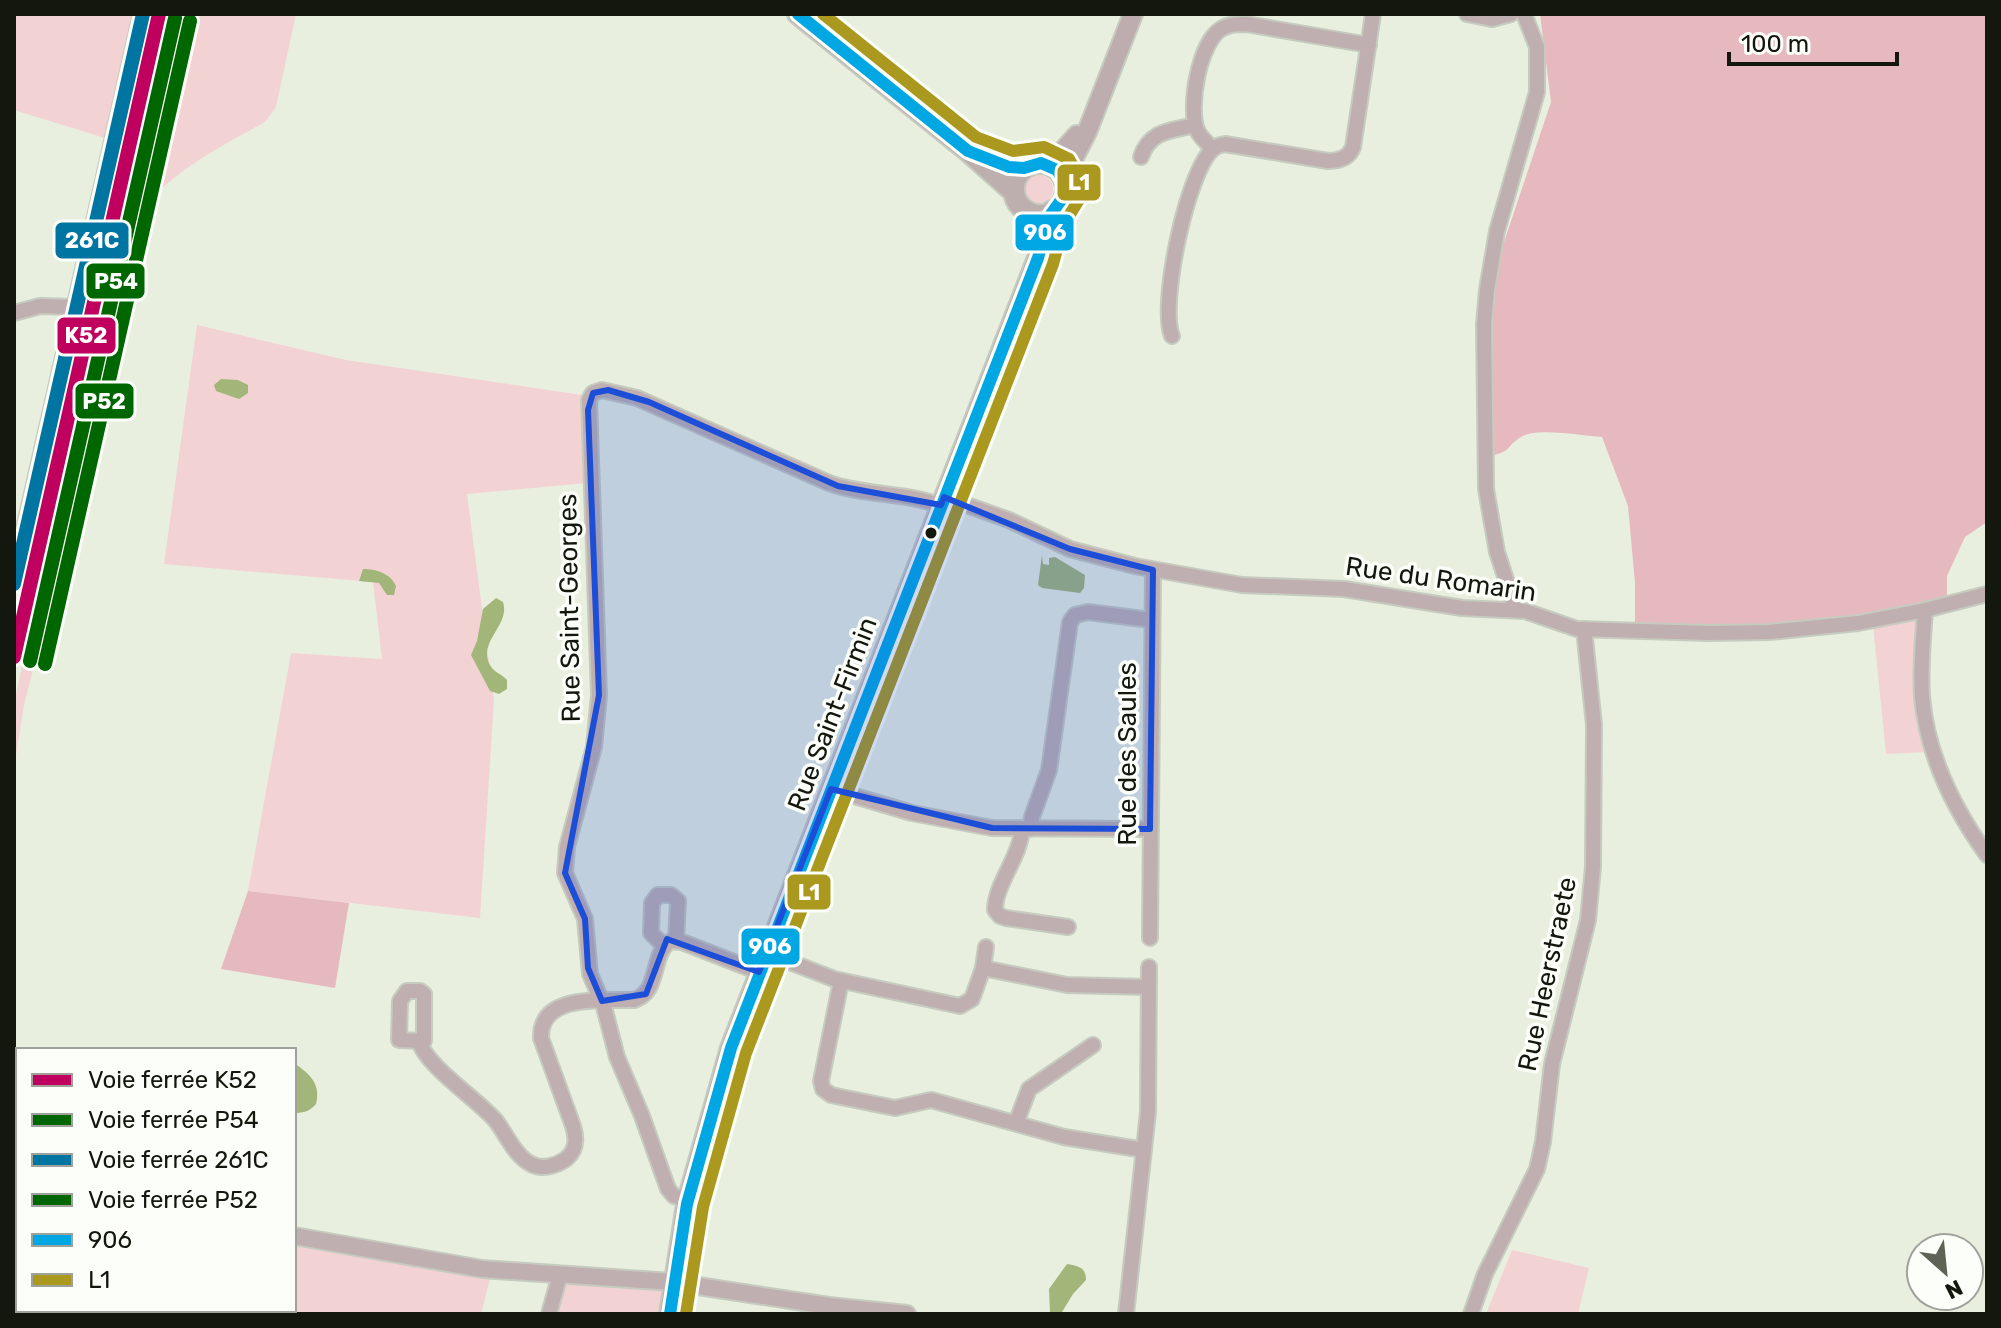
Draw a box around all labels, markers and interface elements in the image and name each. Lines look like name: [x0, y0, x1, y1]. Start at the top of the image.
scale bar: [1729, 16, 1897, 66]
text: 100 m: [1741, 30, 1809, 58]
line badge: L1: [1056, 163, 1102, 202]
text: L1: [1068, 169, 1090, 196]
line badge: 906: [1014, 213, 1075, 252]
text: 906: [1023, 219, 1067, 246]
line badge: 261C: [54, 221, 130, 260]
text: 261C: [65, 227, 119, 254]
line badge: P54: [85, 262, 146, 300]
text: P54: [94, 268, 138, 295]
line badge: K52: [56, 316, 117, 355]
text: K52: [64, 322, 108, 349]
line badge: P52: [74, 382, 135, 420]
text: P52: [82, 388, 126, 415]
street label: Rue Saint-Georges: [552, 493, 587, 723]
unlabelled marker: [923, 525, 939, 541]
street label: Rue du Romarin: [1344, 551, 1538, 608]
street label: Rue Saint-Firmin: [781, 613, 884, 815]
street label: Rue des Saules: [1112, 662, 1143, 846]
line badge: L1: [786, 873, 832, 911]
street label: Rue Heerstraete: [1512, 874, 1583, 1074]
text: L1: [798, 879, 820, 906]
line badge: 906: [740, 927, 801, 966]
text: 906: [748, 933, 792, 960]
legend: [16, 1048, 296, 1312]
text: Voie ferrée K52: [88, 1066, 257, 1094]
text: Voie ferrée P54: [88, 1106, 259, 1134]
text: Voie ferrée 261C: [88, 1146, 268, 1174]
text: Voie ferrée P52: [88, 1186, 258, 1214]
text: 906: [88, 1226, 132, 1254]
north arrow: [1905, 1232, 1985, 1312]
text: L1: [88, 1266, 110, 1294]
text: N: [1941, 1274, 1967, 1305]

